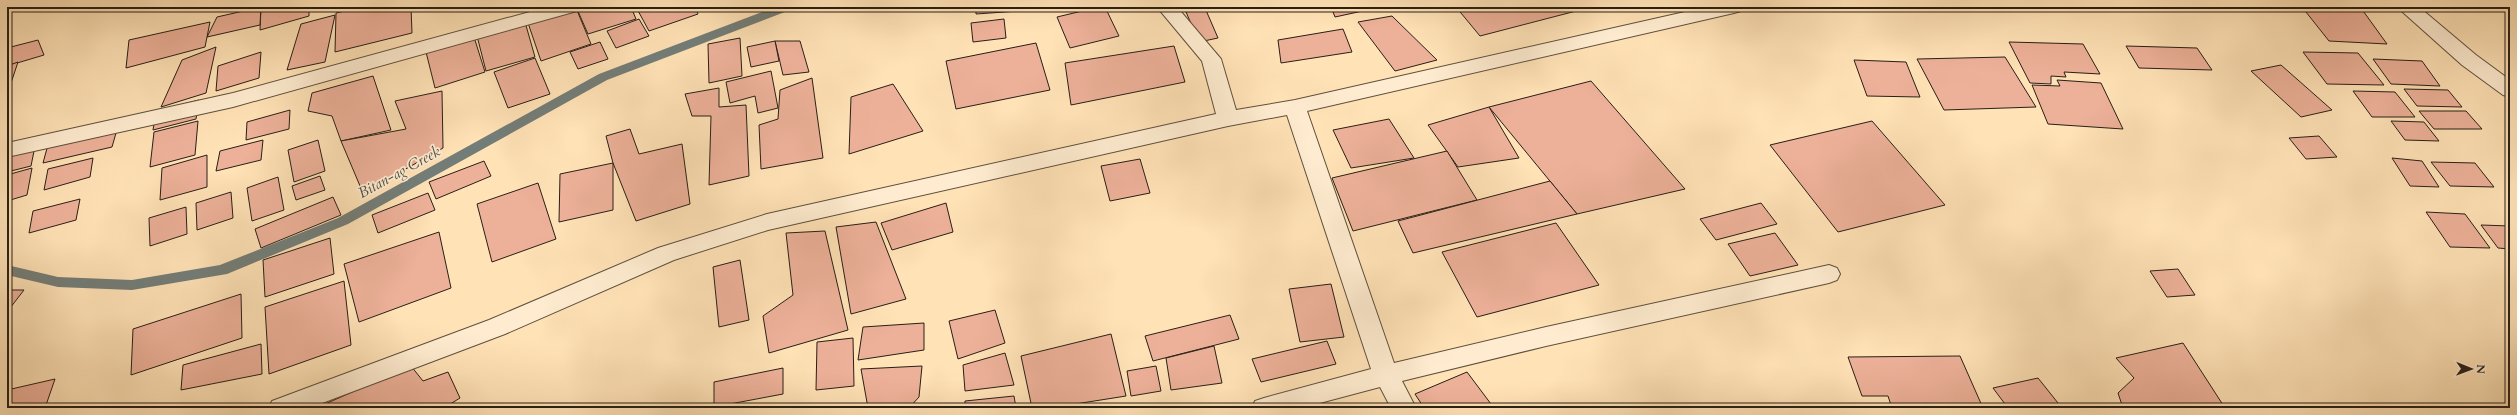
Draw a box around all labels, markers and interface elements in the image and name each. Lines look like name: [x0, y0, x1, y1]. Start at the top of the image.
water label: Bitan-ag Creek: [354, 141, 444, 203]
north arrow: [2451, 349, 2491, 389]
text: N: [2473, 364, 2488, 375]

